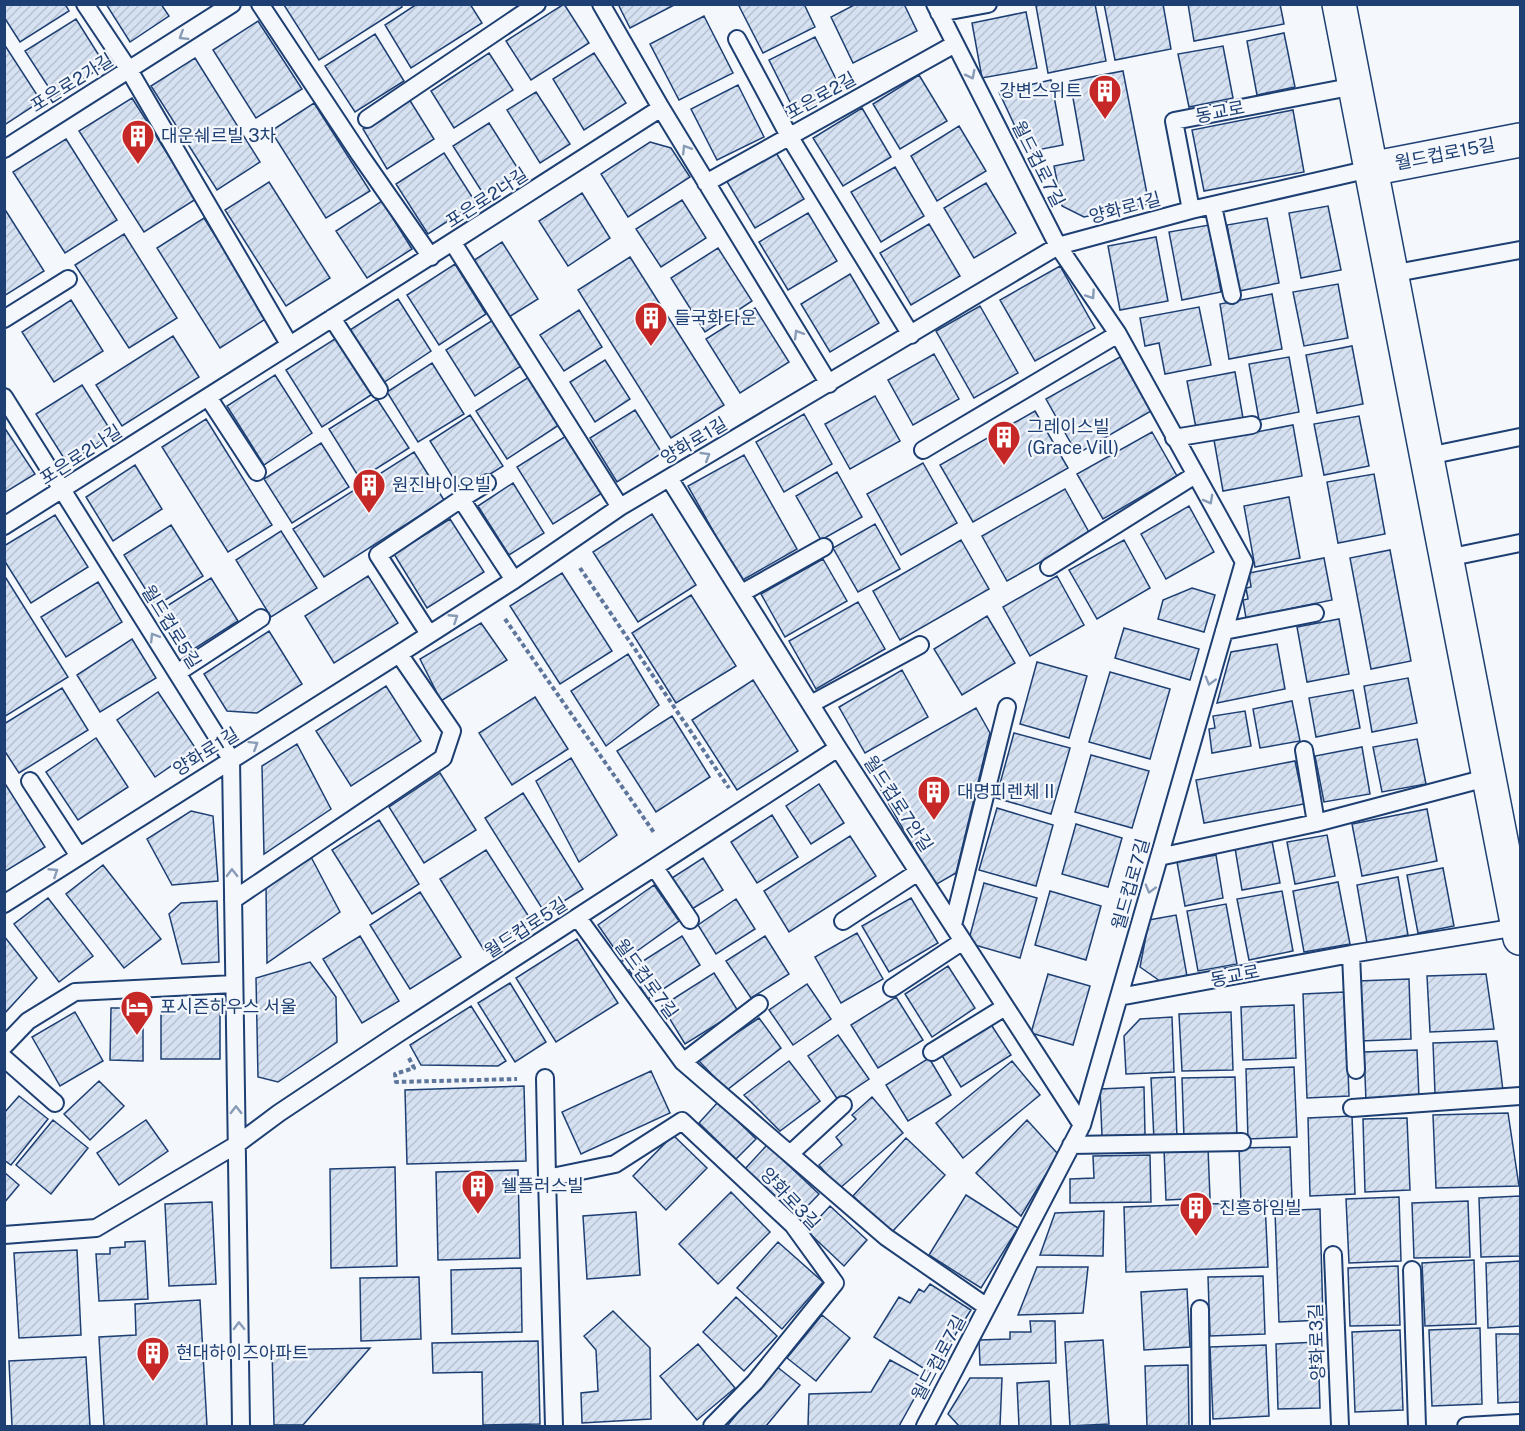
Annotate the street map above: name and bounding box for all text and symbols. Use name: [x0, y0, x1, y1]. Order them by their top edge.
one-way arrow: [179, 29, 190, 40]
street label: 포은로2가길: [27, 49, 117, 116]
street label: 포은로2길: [782, 68, 860, 123]
one-way arrow: [964, 69, 975, 80]
building icon: 강변스위트: [1087, 73, 1123, 120]
place label: 강변스위트: [999, 80, 1082, 101]
street label: 동교로: [1194, 96, 1246, 127]
street label: 월드컵로7길: [1008, 117, 1069, 210]
building icon: 대운쉐르빌 3차: [120, 118, 156, 165]
place label: 대운쉐르빌 3차: [161, 125, 277, 146]
street label: 월드컵로15길: [1393, 134, 1497, 174]
one-way arrow: [681, 145, 693, 155]
street label: 포은로2나길: [442, 163, 532, 232]
street label: 양화로1길: [1087, 188, 1163, 227]
one-way arrow: [1084, 288, 1095, 299]
building icon: 들국화타운: [633, 300, 669, 347]
place label: 들국화타운: [674, 307, 757, 328]
one-way arrow: [794, 330, 806, 340]
street label: 양화로1길: [657, 413, 731, 469]
place label: 그레이스빌 (Grace Vill): [1027, 416, 1119, 458]
building icon: 그레이스빌 (Grace Vill): [986, 419, 1022, 466]
street label: 포은로2나길: [36, 420, 126, 489]
one-way arrow: [700, 452, 710, 464]
building icon: 원진바이오빌: [351, 467, 387, 514]
place label: 원진바이오빌: [392, 474, 491, 495]
one-way arrow: [1202, 494, 1213, 504]
street label: 월드컵로5길: [138, 581, 205, 672]
one-way arrow: [448, 613, 458, 625]
one-way arrow: [150, 633, 162, 643]
one-way arrow: [1204, 676, 1217, 686]
street label: 양화로1길: [169, 723, 242, 780]
one-way arrow: [248, 740, 258, 752]
street label: 월드컵로7안길: [860, 752, 937, 856]
building icon: 대명피렌체 II: [916, 774, 952, 821]
place label: 대명피렌체 II: [957, 781, 1054, 802]
street label: 월드컵로7길: [1108, 836, 1154, 932]
one-way arrow: [47, 868, 58, 879]
one-way arrow: [226, 869, 238, 878]
one-way arrow: [1145, 883, 1157, 894]
street label: 월드컵로5길: [480, 893, 571, 962]
street label: 월드컵로7길: [610, 935, 682, 1023]
street label: 동교로: [1209, 960, 1261, 991]
hotel icon: 포시즌하우스 서울: [119, 989, 155, 1036]
place label: 포시즌하우스 서울: [160, 996, 297, 1017]
one-way arrow: [230, 1106, 242, 1115]
street label: 양화로3길: [756, 1163, 825, 1234]
building icon: 쉘플러스빌: [460, 1168, 496, 1215]
place label: 쉘플러스빌: [501, 1175, 584, 1196]
building icon: 진흥하임빌: [1178, 1190, 1214, 1237]
place label: 진흥하임빌: [1219, 1197, 1302, 1218]
street label: 양화로3길: [1305, 1303, 1328, 1381]
street label: 월드컵로7길: [907, 1312, 970, 1404]
one-way arrow: [233, 1322, 245, 1331]
building icon: 현대하이즈아파트: [135, 1335, 171, 1382]
place label: 현대하이즈아파트: [176, 1342, 308, 1363]

